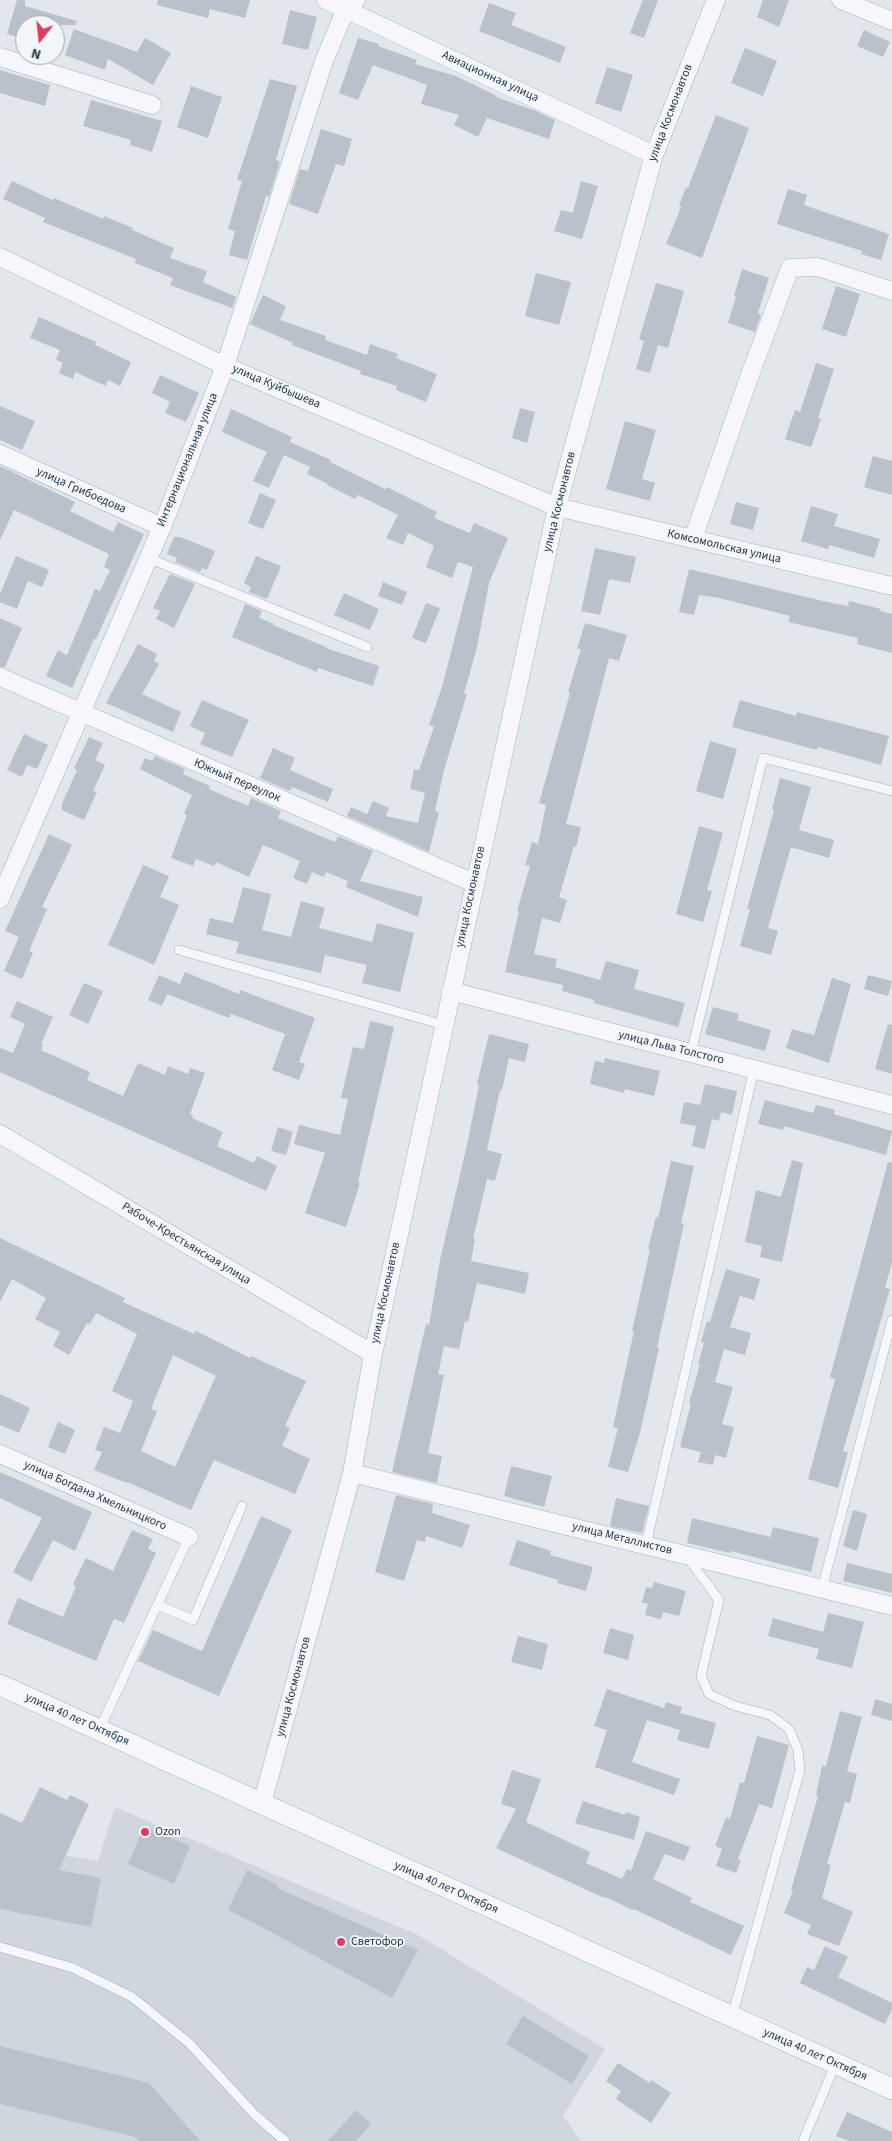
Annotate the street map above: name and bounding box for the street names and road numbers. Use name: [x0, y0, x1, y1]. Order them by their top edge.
street label: Авиационная улица: [439, 48, 541, 106]
street label: улица Космонавтов: [646, 62, 696, 164]
street label: улица Куйбышева: [230, 362, 322, 412]
street label: Интернациональная улица: [154, 391, 222, 529]
street label: улица Космонавтов: [541, 450, 579, 554]
street label: улица Грибоедова: [34, 465, 128, 517]
street label: Комсомольская улица: [666, 527, 782, 567]
street label: Южный переулок: [192, 756, 282, 806]
street label: улица Космонавтов: [453, 845, 489, 949]
street label: улица Льва Толстого: [617, 1028, 725, 1068]
street label: Рабоче-Крестьянская улица: [119, 1200, 253, 1288]
street label: улица Космонавтов: [368, 1241, 404, 1345]
street label: улица Богдана Хмельницкого: [21, 1458, 169, 1534]
street label: улица Металлистов: [571, 1520, 673, 1558]
street label: улица Космонавтов: [274, 1635, 314, 1739]
street label: улица 40 лет Октября: [23, 1691, 131, 1749]
street label: улица 40 лет Октября: [392, 1859, 500, 1917]
street label: улица 40 лет Октября: [761, 2026, 869, 2084]

